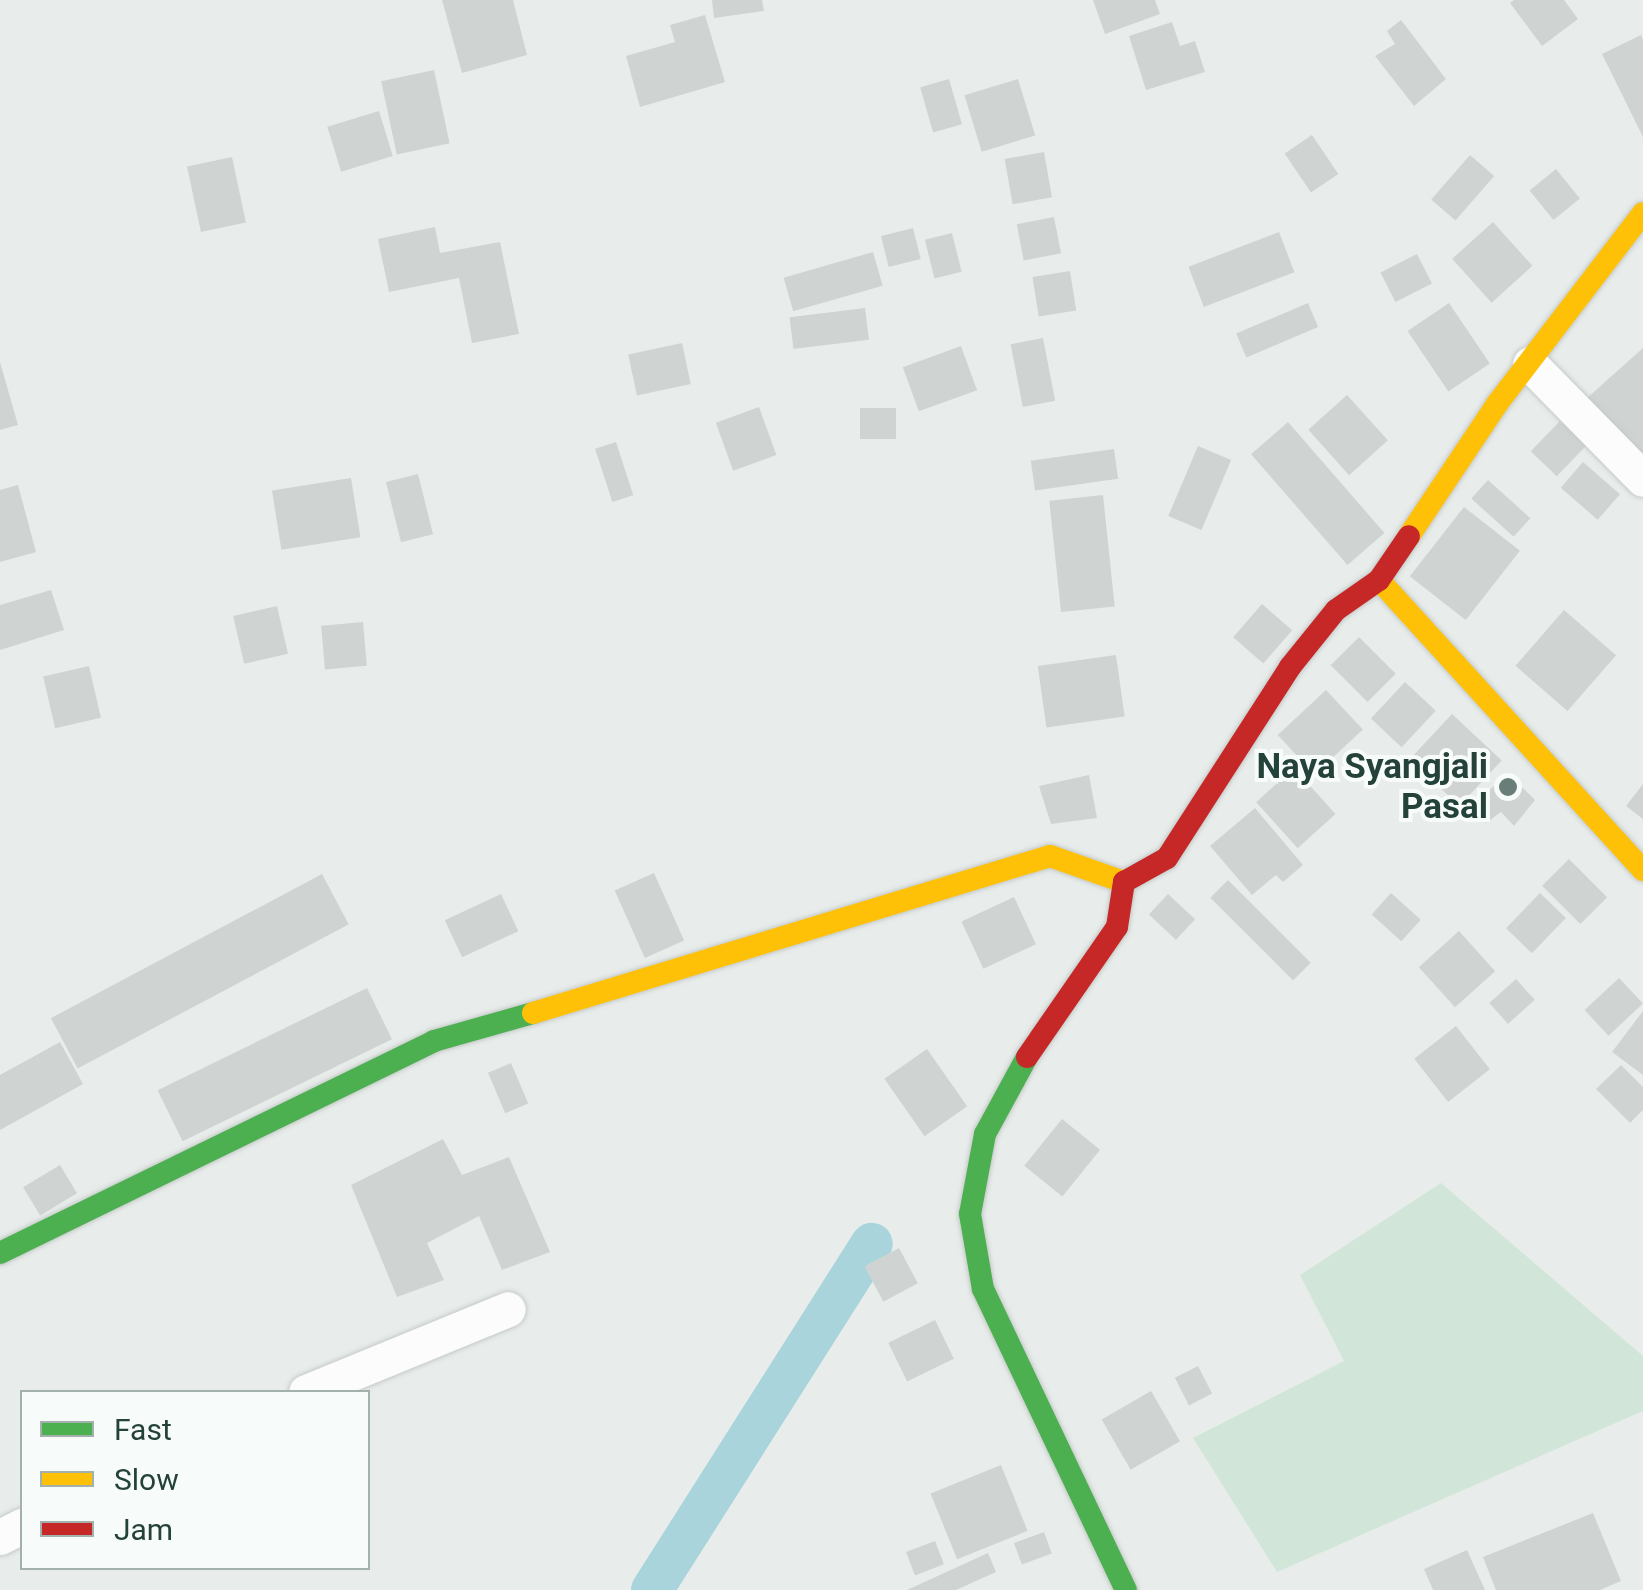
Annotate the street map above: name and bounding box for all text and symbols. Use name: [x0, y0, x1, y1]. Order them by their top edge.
place label: Naya Syangjali Pasal: [1256, 746, 1488, 828]
marker: Naya Syangjali Pasal: [1497, 776, 1519, 798]
legend: [20, 1390, 370, 1570]
text: Fast: [114, 1412, 172, 1447]
text: Slow: [114, 1462, 179, 1497]
text: Jam: [114, 1512, 173, 1547]

